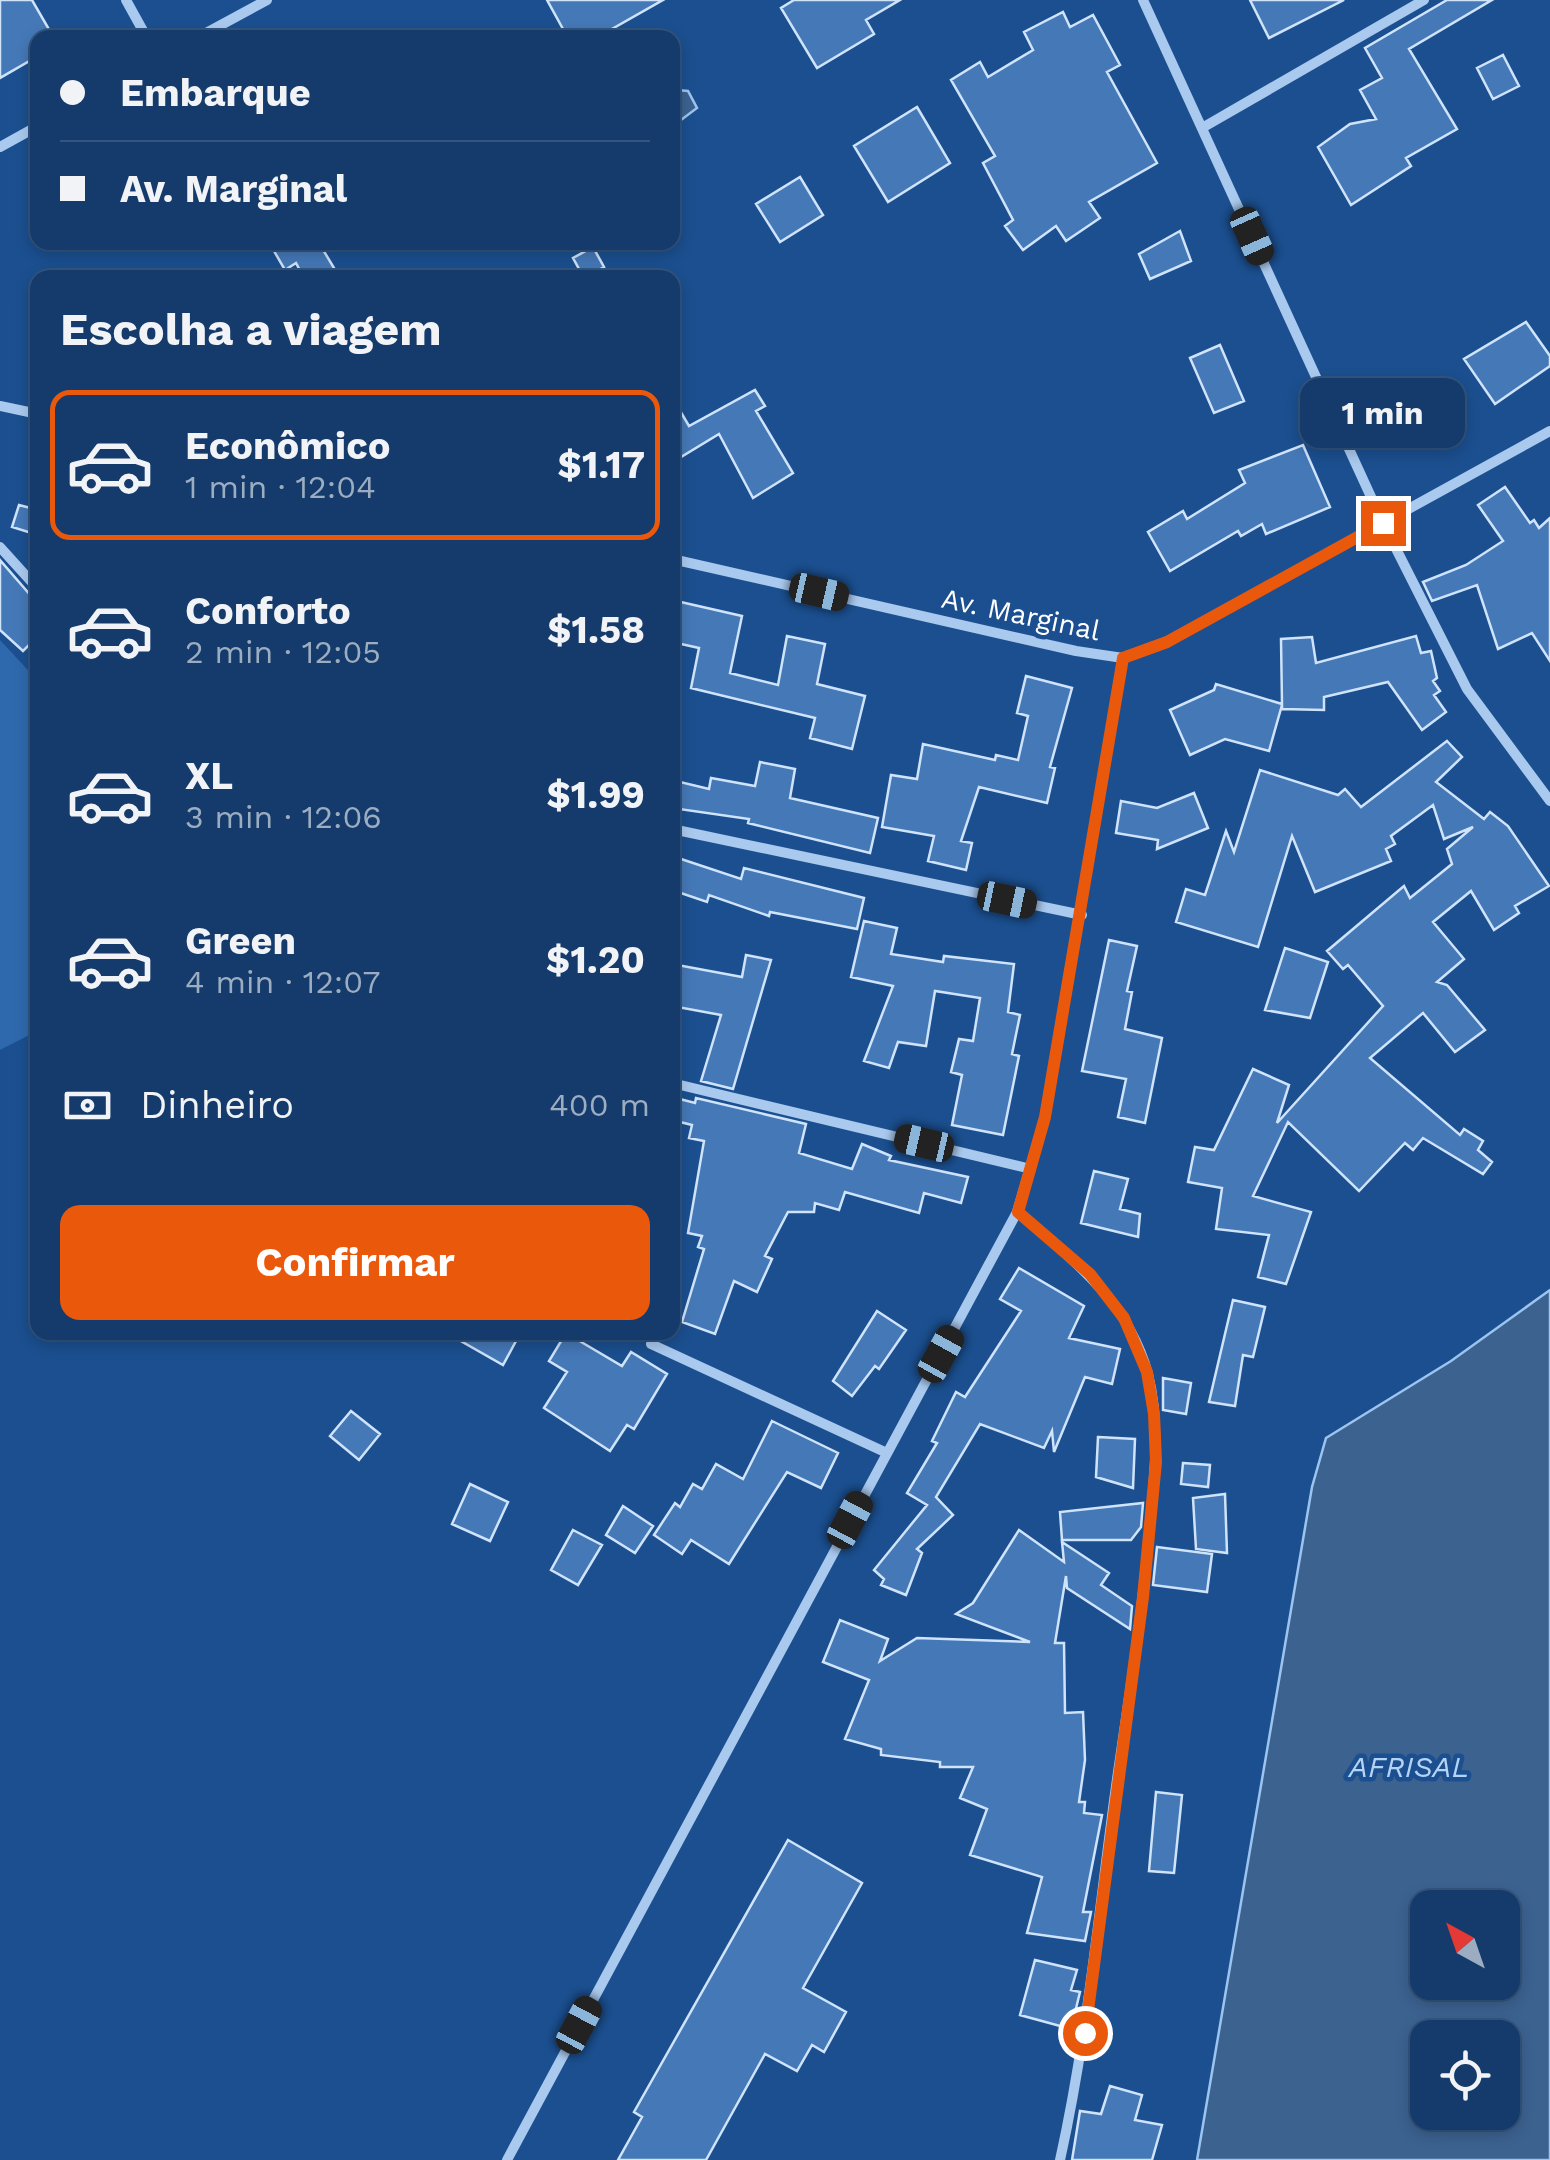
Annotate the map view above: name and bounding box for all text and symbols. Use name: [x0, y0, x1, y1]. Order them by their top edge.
text: Embarque: [120, 71, 311, 115]
text: Av. Marginal: [120, 167, 347, 211]
car: [1226, 202, 1278, 270]
text: Escolha a viagem: [60, 303, 442, 356]
callout: 1 min: [1300, 378, 1466, 448]
text: 1 min: [1341, 394, 1424, 432]
icon: car: [65, 420, 155, 510]
text: Econômico: [185, 424, 390, 468]
text: $1.17: [558, 443, 645, 487]
text: 1 min · 12:04: [185, 468, 376, 506]
route end: [1361, 501, 1406, 546]
car: [786, 571, 852, 613]
street label: Av. Marginal: [939, 582, 1104, 648]
icon: car: [65, 585, 155, 675]
text: Conforto: [185, 589, 351, 633]
text: $1.58: [547, 608, 645, 652]
text: 2 min · 12:05: [185, 633, 381, 671]
icon: car: [65, 750, 155, 840]
text: XL: [185, 754, 233, 798]
text: $1.99: [546, 773, 645, 817]
text: 3 min · 12:06: [185, 798, 382, 836]
car: [975, 879, 1039, 921]
icon: car: [65, 915, 155, 1005]
text: Green: [185, 919, 296, 963]
text: $1.20: [546, 938, 645, 982]
text: 4 min · 12:07: [185, 963, 381, 1001]
icon: cash: [60, 1078, 115, 1133]
text: Dinheiro: [140, 1083, 294, 1127]
text: 400 m: [549, 1086, 650, 1124]
car: [891, 1122, 957, 1164]
button: Confirmar: [60, 1205, 650, 1320]
car: [913, 1320, 969, 1388]
car: [823, 1486, 877, 1554]
water label: AFRISAL: [1347, 1749, 1469, 1784]
north arrow: [1410, 1890, 1520, 2000]
map controls: [1410, 1890, 1520, 2130]
car: [552, 1991, 606, 2059]
route start: [1063, 2011, 1108, 2056]
button: locate: [1410, 2020, 1520, 2130]

